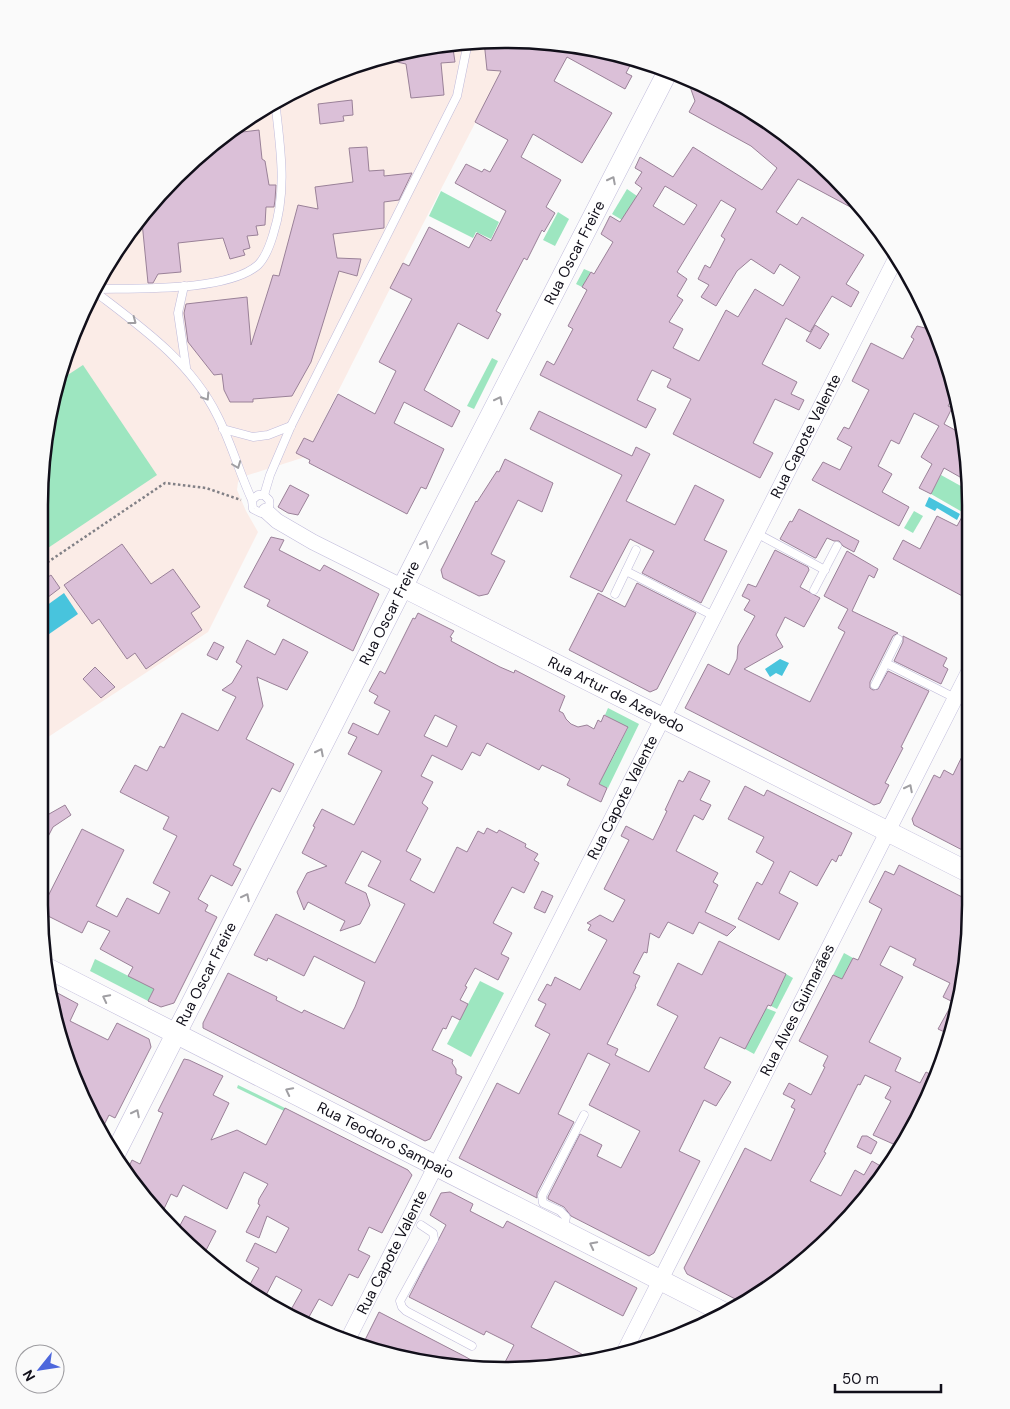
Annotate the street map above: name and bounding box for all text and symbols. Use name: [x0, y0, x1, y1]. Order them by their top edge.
one-way arrow: [606, 176, 616, 185]
street label: Rua Oscar Freire: [539, 197, 610, 308]
one-way arrow: [127, 315, 136, 323]
street label: Rua Capote Valente: [766, 371, 846, 502]
one-way arrow: [200, 391, 209, 401]
one-way arrow: [493, 396, 503, 405]
one-way arrow: [231, 460, 241, 469]
one-way arrow: [418, 541, 428, 550]
street label: Rua Oscar Freire: [355, 557, 424, 668]
street label: Rua Artur de Azevedo: [545, 652, 688, 738]
street label: Rua Capote Valente: [583, 732, 662, 863]
one-way arrow: [314, 748, 324, 757]
one-way arrow: [903, 784, 913, 793]
one-way arrow: [240, 893, 250, 902]
street label: Rua Oscar Freire: [171, 919, 241, 1030]
street label: Rua Alves Guimarães: [755, 940, 839, 1079]
one-way arrow: [103, 994, 112, 1004]
one-way arrow: [285, 1087, 294, 1097]
street label: Rua Teodoro Sampaio: [314, 1097, 458, 1184]
one-way arrow: [130, 1109, 140, 1118]
street label: Rua Capote Valente: [352, 1187, 432, 1318]
one-way arrow: [589, 1241, 598, 1251]
north arrow: [15, 1344, 65, 1394]
scale bar: [835, 1362, 941, 1394]
text: N: [18, 1367, 39, 1384]
text: 50 m: [842, 1369, 879, 1389]

